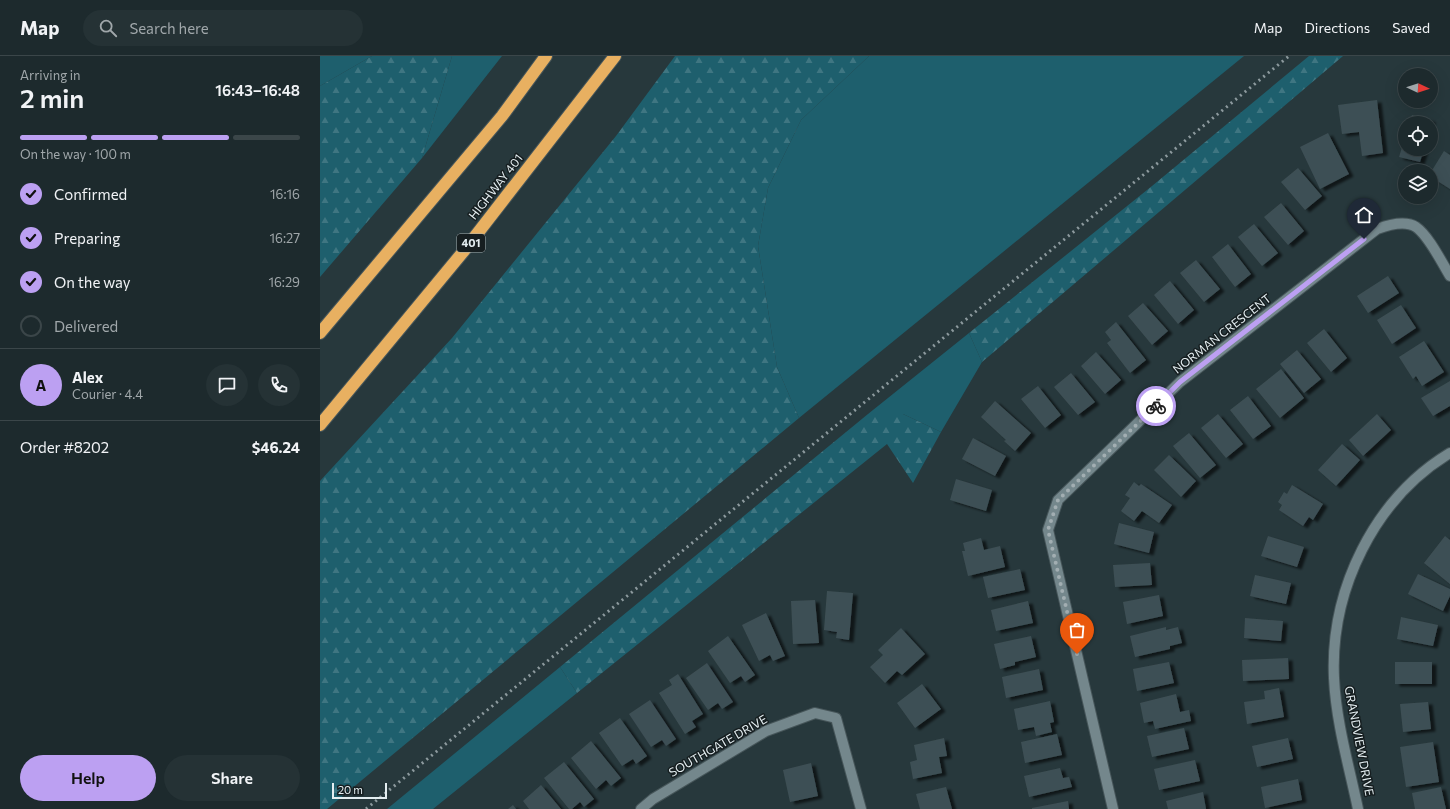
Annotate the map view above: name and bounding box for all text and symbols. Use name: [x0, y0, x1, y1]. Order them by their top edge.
search box: [83, 10, 363, 46]
text: Map: [20, 16, 59, 39]
icon: search: [97, 17, 119, 39]
text: Search here: [129, 19, 209, 37]
text: Map: [1254, 19, 1283, 36]
text: Directions: [1305, 19, 1370, 36]
text: Saved: [1392, 19, 1430, 36]
text: Arriving in: [20, 67, 80, 83]
north arrow: [1398, 68, 1438, 108]
map controls: [1398, 68, 1438, 204]
text: 16:43–16:48: [215, 81, 300, 99]
text: 2 min: [20, 82, 84, 113]
button: locate: [1398, 116, 1438, 156]
text: On the way · 100 m: [20, 146, 131, 162]
street label: HIGHWAY 401: [465, 151, 525, 222]
button: layers: [1398, 164, 1438, 204]
icon: check: [20, 183, 42, 205]
text: Confirmed: [54, 185, 127, 203]
text: 16:16: [270, 186, 300, 202]
pin: [1347, 198, 1381, 239]
icon: home: [1353, 204, 1375, 226]
icon: check: [20, 227, 42, 249]
text: Preparing: [54, 229, 120, 247]
text: 16:27: [269, 230, 300, 246]
road number: 401: [457, 234, 485, 252]
icon: check: [20, 271, 42, 293]
text: On the way: [54, 273, 131, 291]
text: 16:29: [268, 274, 300, 290]
street label: NORMAN CRESCENT: [1170, 290, 1273, 376]
text: Delivered: [54, 317, 118, 335]
button: chat: [206, 364, 248, 406]
button: phone: [258, 364, 300, 406]
text: Alex: [72, 368, 103, 386]
text: A: [36, 376, 46, 394]
text: Courier · 4.4: [72, 386, 143, 402]
courier: [1136, 386, 1176, 426]
icon: bike: [1145, 395, 1167, 417]
text: Order #8202: [20, 438, 109, 456]
text: $46.24: [252, 438, 300, 456]
pin: [1060, 613, 1094, 654]
icon: bag: [1066, 619, 1088, 641]
street label: GRANDVIEW DRIVE: [1342, 685, 1377, 797]
street label: SOUTHGATE DRIVE: [666, 711, 769, 779]
button: Help: [20, 755, 156, 801]
button: Share: [164, 755, 300, 801]
scale bar: [332, 781, 387, 800]
text: 20 m: [338, 783, 363, 796]

